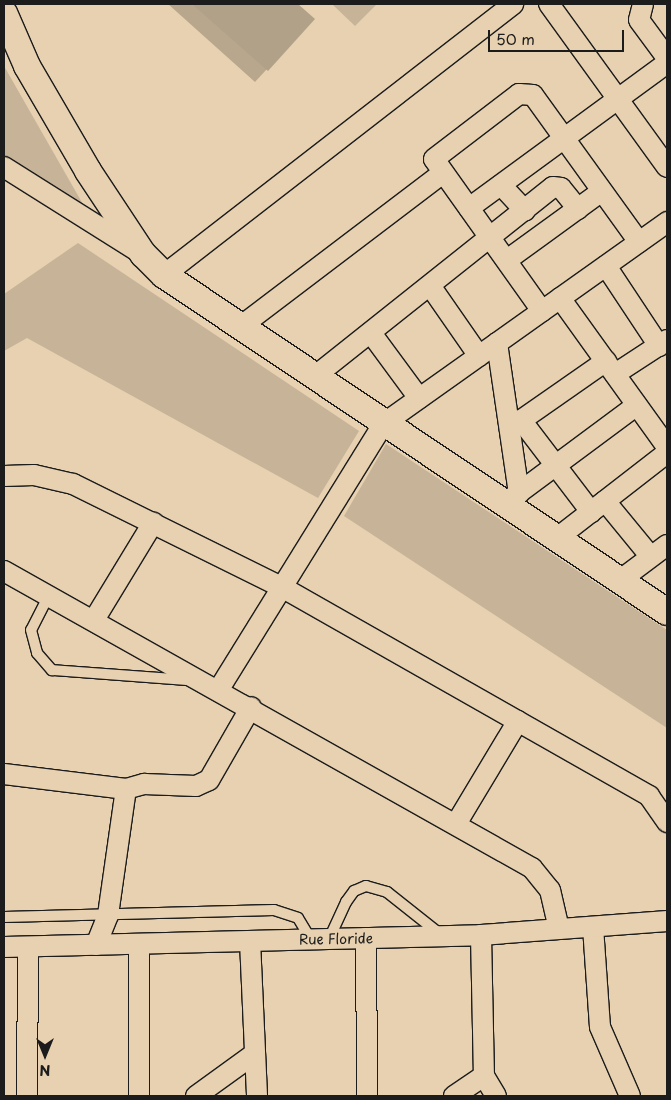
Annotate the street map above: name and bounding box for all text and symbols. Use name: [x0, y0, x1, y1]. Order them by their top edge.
scale bar: [491, 20, 627, 52]
text: 50 m: [496, 27, 535, 50]
street label: Rue Floride: [298, 930, 374, 948]
north arrow: [20, 1030, 70, 1080]
text: N: [39, 1060, 51, 1081]

